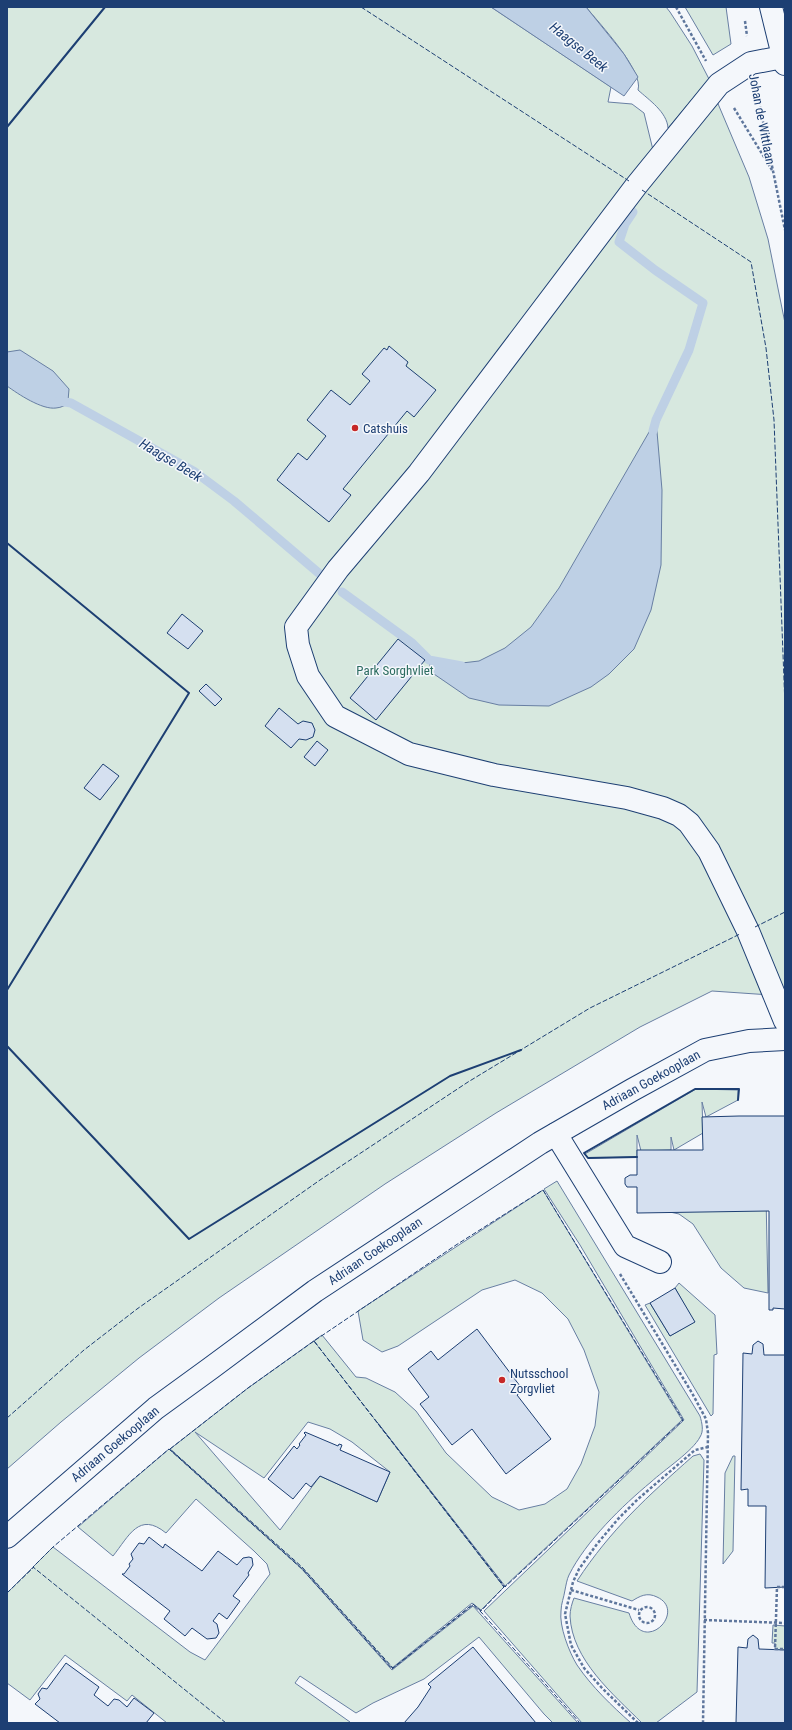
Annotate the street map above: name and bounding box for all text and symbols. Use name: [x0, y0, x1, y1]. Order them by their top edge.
water label: Haagse Beek: [547, 19, 612, 76]
street label: Johan de Wittlaan: [746, 72, 778, 166]
place label: Catshuis: [363, 421, 408, 436]
marker: Catshuis: [350, 423, 360, 433]
water label: Haagse Beek: [137, 435, 206, 485]
park label: Park Sorghvliet: [356, 663, 434, 678]
street label: Adriaan Goekooplaan: [599, 1047, 703, 1113]
street label: Adriaan Goekooplaan: [325, 1214, 425, 1288]
place label: Nutsschool Zorgvliet: [510, 1366, 568, 1396]
marker: Nutsschool Zorgvliet: [497, 1375, 507, 1385]
street label: Adriaan Goekooplaan: [68, 1403, 162, 1485]

